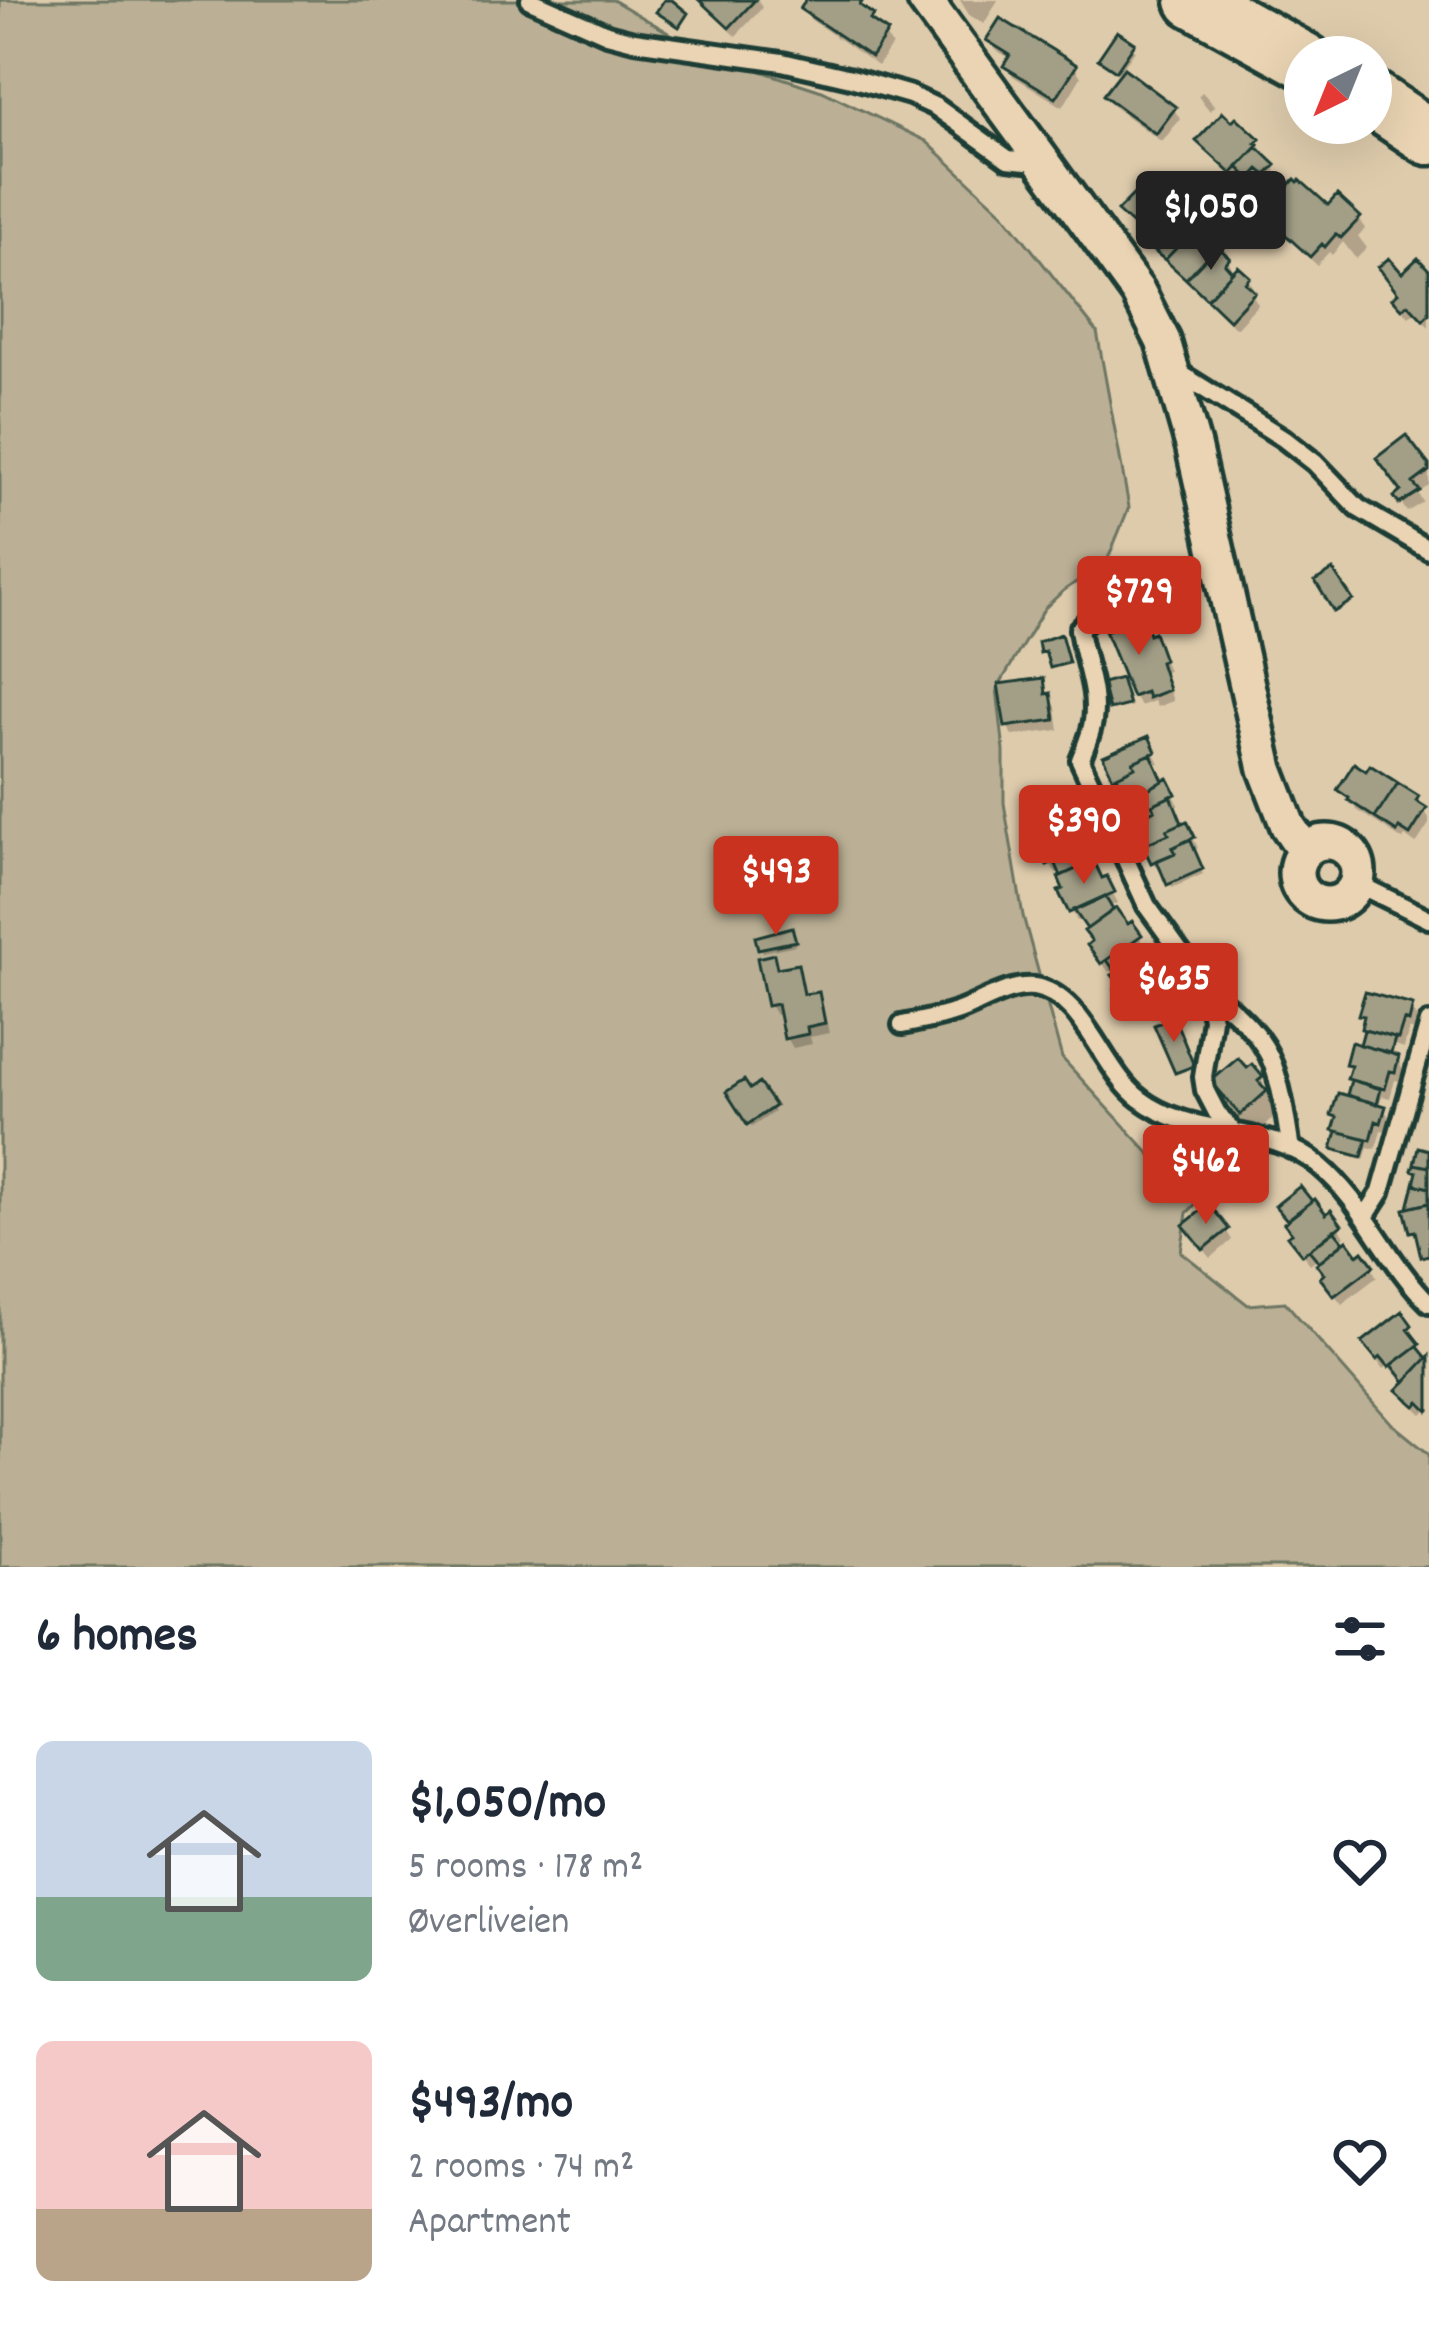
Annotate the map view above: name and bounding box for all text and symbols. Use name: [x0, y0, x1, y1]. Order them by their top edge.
north arrow: [1284, 36, 1392, 144]
map controls: [1284, 36, 1392, 144]
pin: $1,050: [1113, 171, 1309, 273]
text: $1,050: [1163, 182, 1259, 237]
pin: $729: [1068, 556, 1210, 658]
text: $729: [1104, 567, 1174, 622]
pin: $390: [1013, 785, 1155, 887]
text: $390: [1046, 796, 1122, 851]
pin: $493: [705, 836, 847, 938]
text: $493: [740, 847, 812, 902]
pin: $635: [1103, 943, 1245, 1045]
text: $635: [1137, 954, 1211, 1009]
pin: $462: [1135, 1125, 1277, 1227]
text: $462: [1170, 1136, 1242, 1191]
text: 6 homes: [36, 1603, 198, 1675]
icon: filters: [1327, 1606, 1393, 1672]
text: $1,050/mo: [408, 1770, 606, 1842]
icon: home: [132, 1789, 276, 1933]
icon: heart: [1327, 1828, 1393, 1894]
text: 5 rooms · 178 m²: [408, 1842, 643, 1897]
text: Øverliveien: [408, 1897, 569, 1952]
text: $493/mo: [408, 2070, 573, 2142]
icon: home: [132, 2089, 276, 2233]
icon: heart: [1327, 2128, 1393, 2194]
text: 2 rooms · 74 m²: [408, 2142, 634, 2197]
text: Apartment: [408, 2197, 571, 2252]

